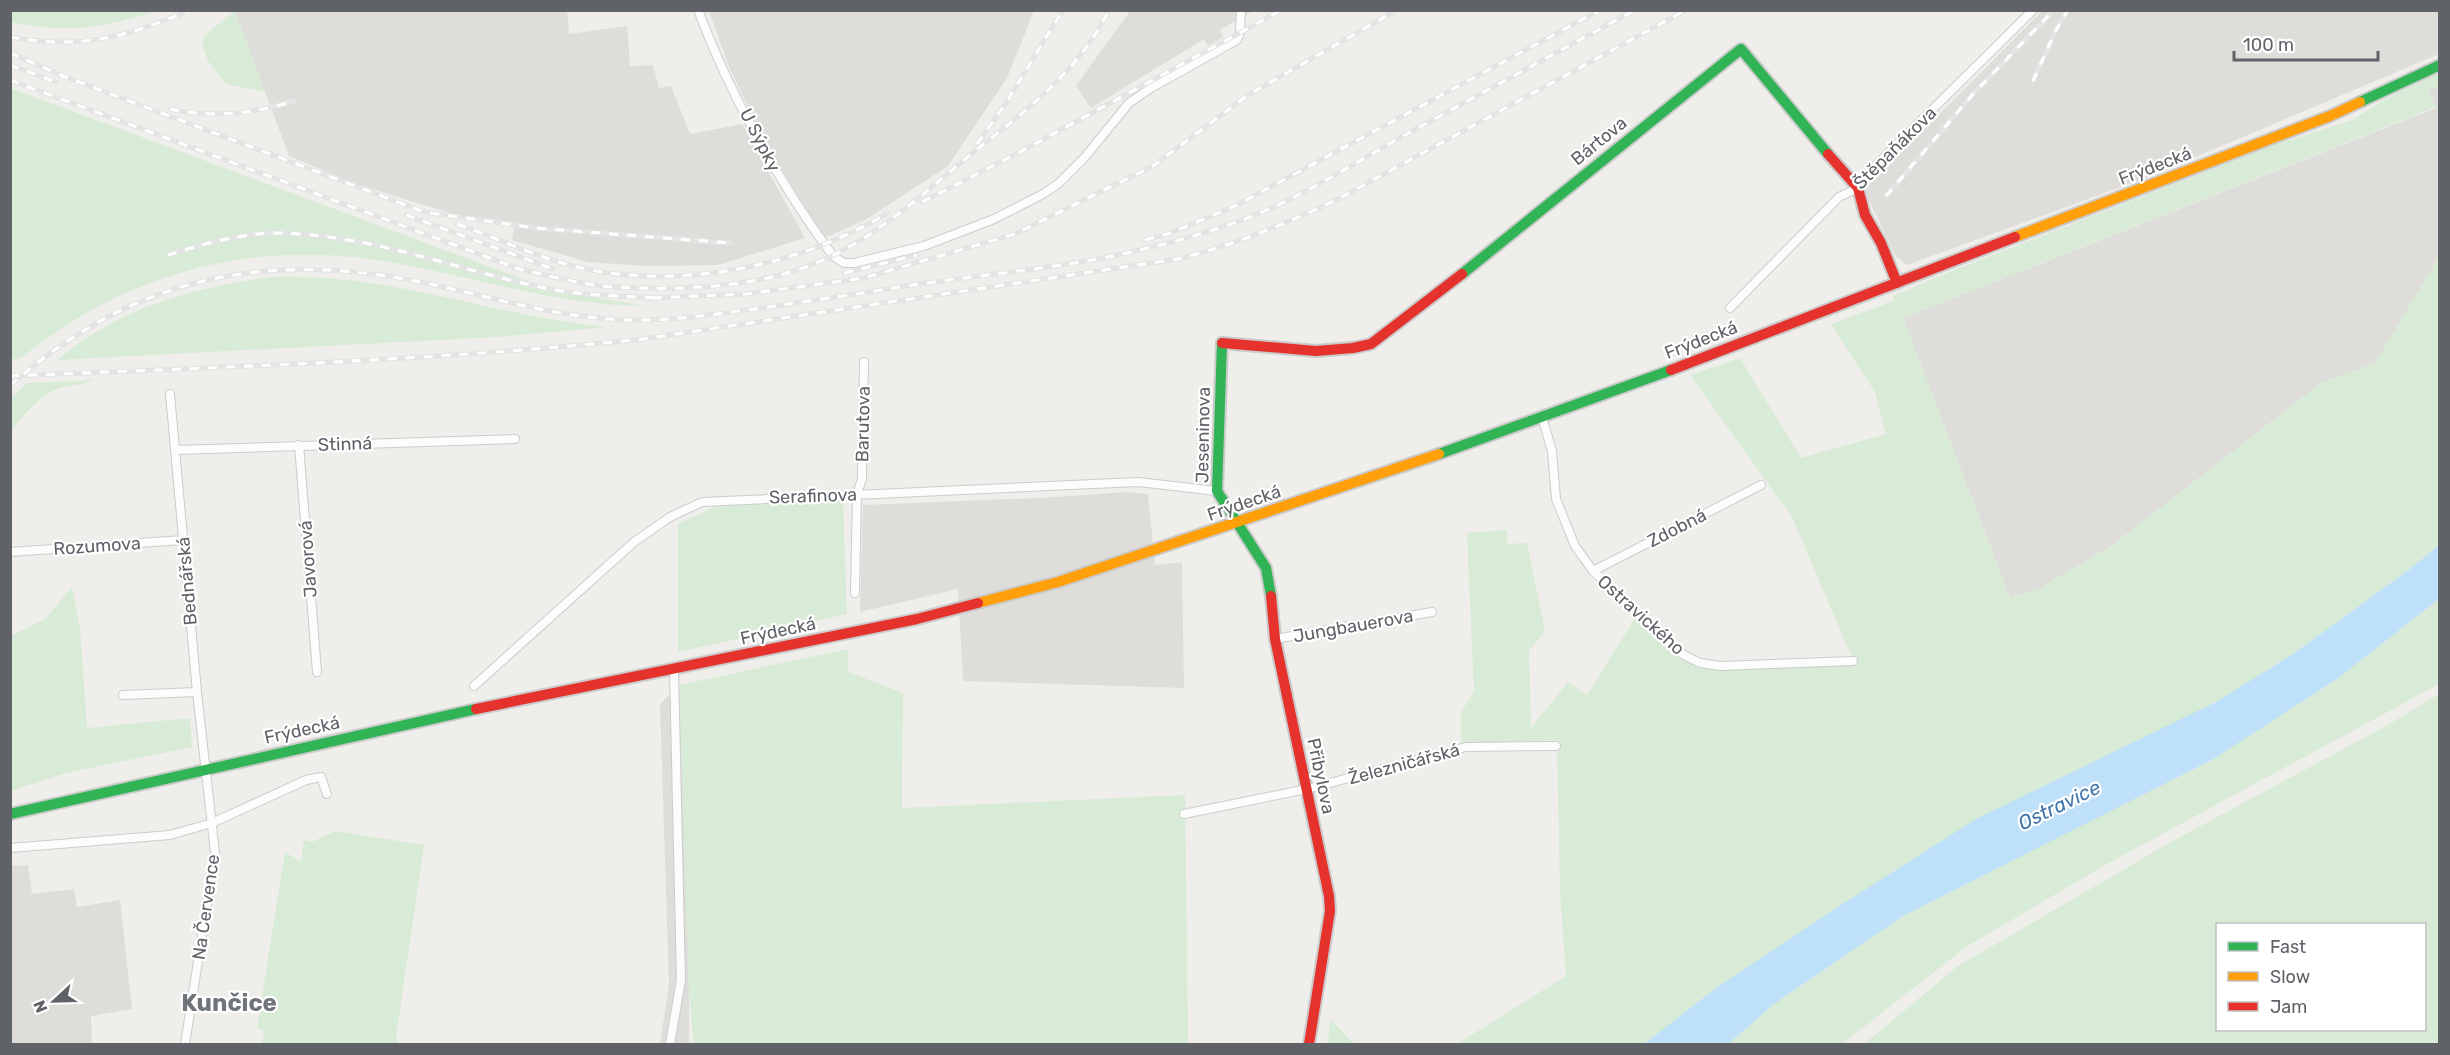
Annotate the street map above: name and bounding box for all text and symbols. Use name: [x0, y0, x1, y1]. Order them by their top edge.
scale bar: [2234, 24, 2378, 62]
text: 100 m: [2243, 34, 2294, 56]
street label: Štěpaňákova: [1849, 102, 1941, 194]
street label: U Sýpky: [735, 105, 785, 175]
street label: Bártova: [1567, 112, 1631, 170]
street label: Frýdecká: [2115, 142, 2195, 190]
street label: Frýdecká: [1661, 316, 1741, 364]
street label: Barutova: [851, 386, 875, 462]
street label: Jeseninova: [1191, 387, 1215, 483]
street label: Stinná: [317, 432, 373, 456]
street label: Frýdecká: [1204, 480, 1284, 526]
street label: Serafinova: [769, 483, 857, 509]
street label: Zdobná: [1644, 504, 1710, 552]
street label: Javorová: [294, 520, 322, 598]
street label: Rozumova: [53, 532, 141, 560]
street label: Bednářská: [172, 536, 202, 626]
street label: Ostravického: [1593, 570, 1689, 660]
street label: Jungbauerova: [1291, 605, 1415, 647]
street label: Frýdecká: [738, 612, 818, 650]
street label: Frýdecká: [262, 711, 342, 749]
street label: Přibylova: [1302, 736, 1340, 816]
street label: Železničářská: [1346, 739, 1462, 789]
water label: Ostravice: [2014, 775, 2104, 835]
street label: Na Července: [188, 853, 224, 961]
legend: [2216, 923, 2426, 1031]
text: Fast: [2270, 936, 2306, 958]
text: Slow: [2270, 966, 2310, 988]
north arrow: [24, 971, 84, 1031]
district label: Kunčice: [181, 989, 277, 1017]
text: Jam: [2270, 996, 2307, 1018]
text: N: [30, 998, 52, 1015]

